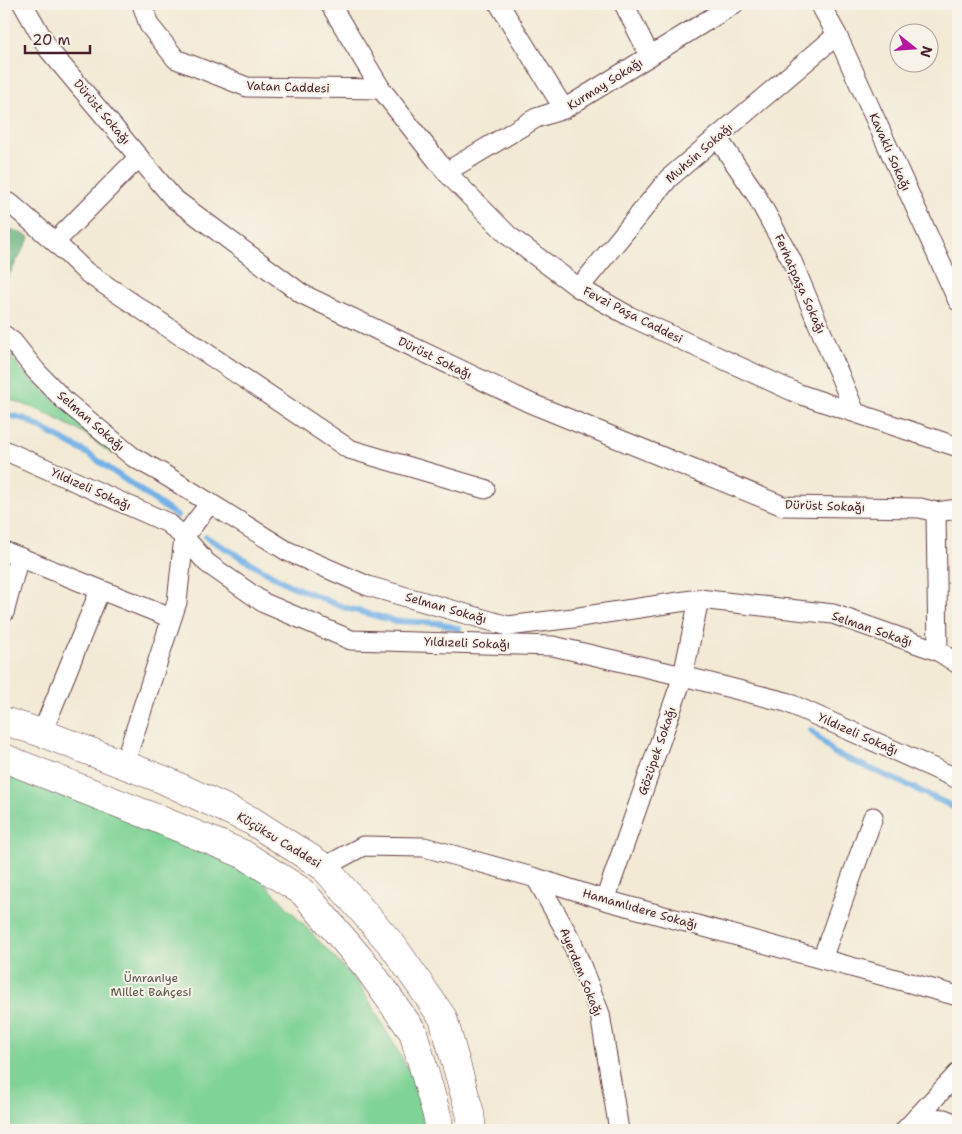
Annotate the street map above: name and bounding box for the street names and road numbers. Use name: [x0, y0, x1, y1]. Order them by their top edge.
street label: Kurmay Sokağı: [564, 54, 646, 114]
street label: Dürüst Sokağı: [70, 76, 134, 148]
street label: Vatan Caddesi: [246, 78, 330, 96]
street label: Kavaklı Sokağı: [866, 110, 914, 194]
street label: Muhsin Sokağı: [662, 119, 736, 187]
street label: Ferhatpaşa Sokağı: [771, 232, 829, 336]
street label: Fevzi Paşa Caddesi: [580, 283, 686, 347]
street label: Dürüst Sokağı: [395, 333, 475, 383]
street label: Selman Sokağı: [54, 387, 128, 455]
street label: Yıldızeli Sokağı: [48, 464, 134, 514]
street label: Dürüst Sokağı: [785, 497, 865, 515]
street label: Selman Sokağı: [403, 589, 489, 627]
street label: Selman Sokağı: [830, 608, 914, 650]
street label: Yıldızeli Sokağı: [424, 633, 510, 653]
street label: Gözüpek Sokağı: [634, 705, 680, 797]
street label: Yıldızeli Sokağı: [815, 709, 901, 759]
street label: Küçüksu Caddesi: [234, 809, 324, 871]
street label: Hamamlıdere Sokağı: [581, 885, 699, 933]
street label: Ayerdem Sokağı: [556, 925, 606, 1019]

